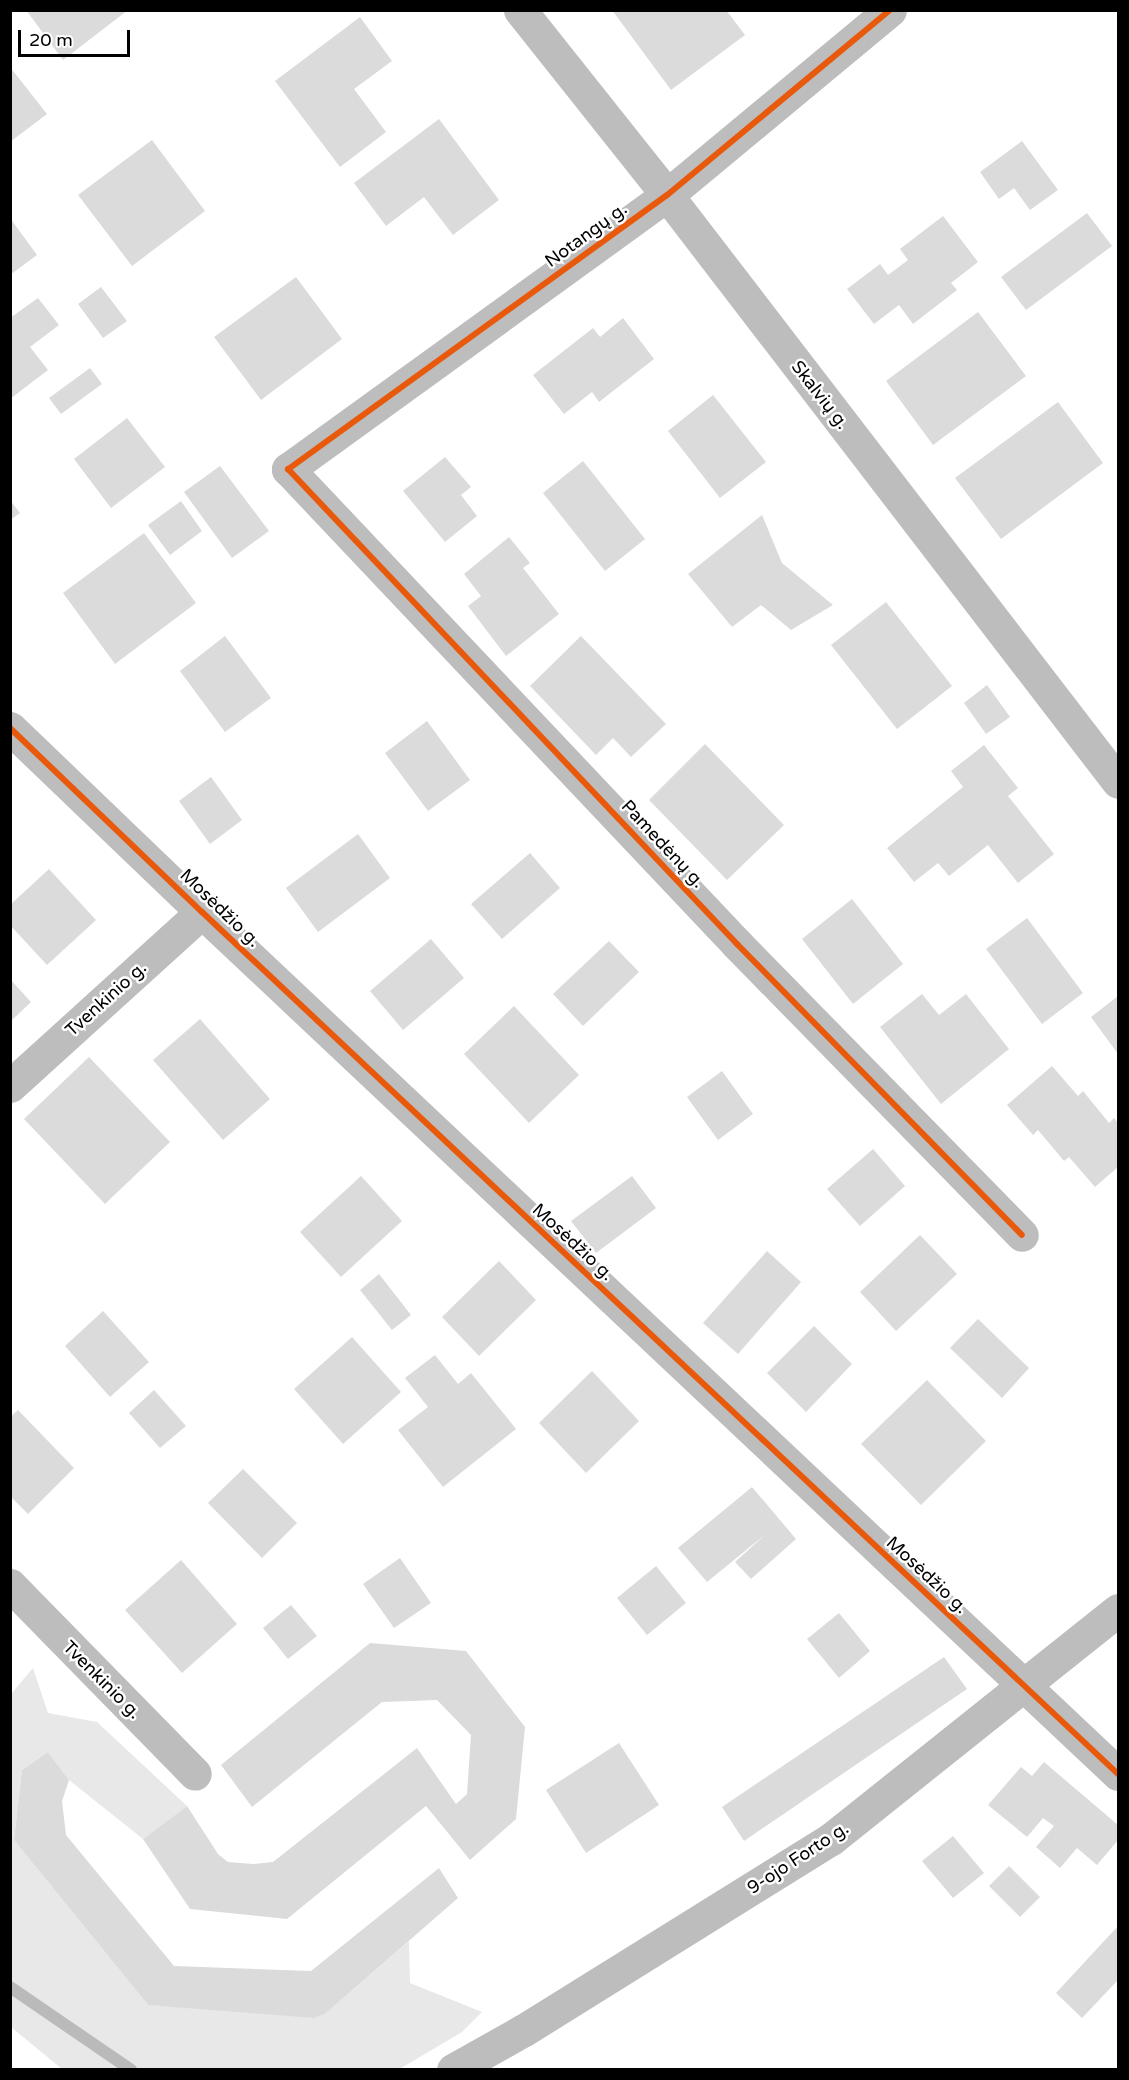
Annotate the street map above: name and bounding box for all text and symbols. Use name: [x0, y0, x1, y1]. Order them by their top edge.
scale bar: [21, 18, 134, 56]
text: 20 m: [29, 29, 73, 51]
street label: Notangų g.: [541, 198, 631, 272]
street label: Skalvių g.: [787, 356, 853, 434]
street label: Pamedėnų g.: [617, 795, 709, 893]
street label: Mosėdžio g.: [175, 864, 265, 952]
street label: Tvenkinio g.: [61, 957, 151, 1041]
street label: Mosėdžio g.: [528, 1199, 618, 1285]
street label: Mosėdžio g.: [882, 1532, 972, 1618]
street label: Tvenkinio g.: [58, 1636, 146, 1724]
street label: 9-ojo Forto g.: [743, 1817, 853, 1899]

